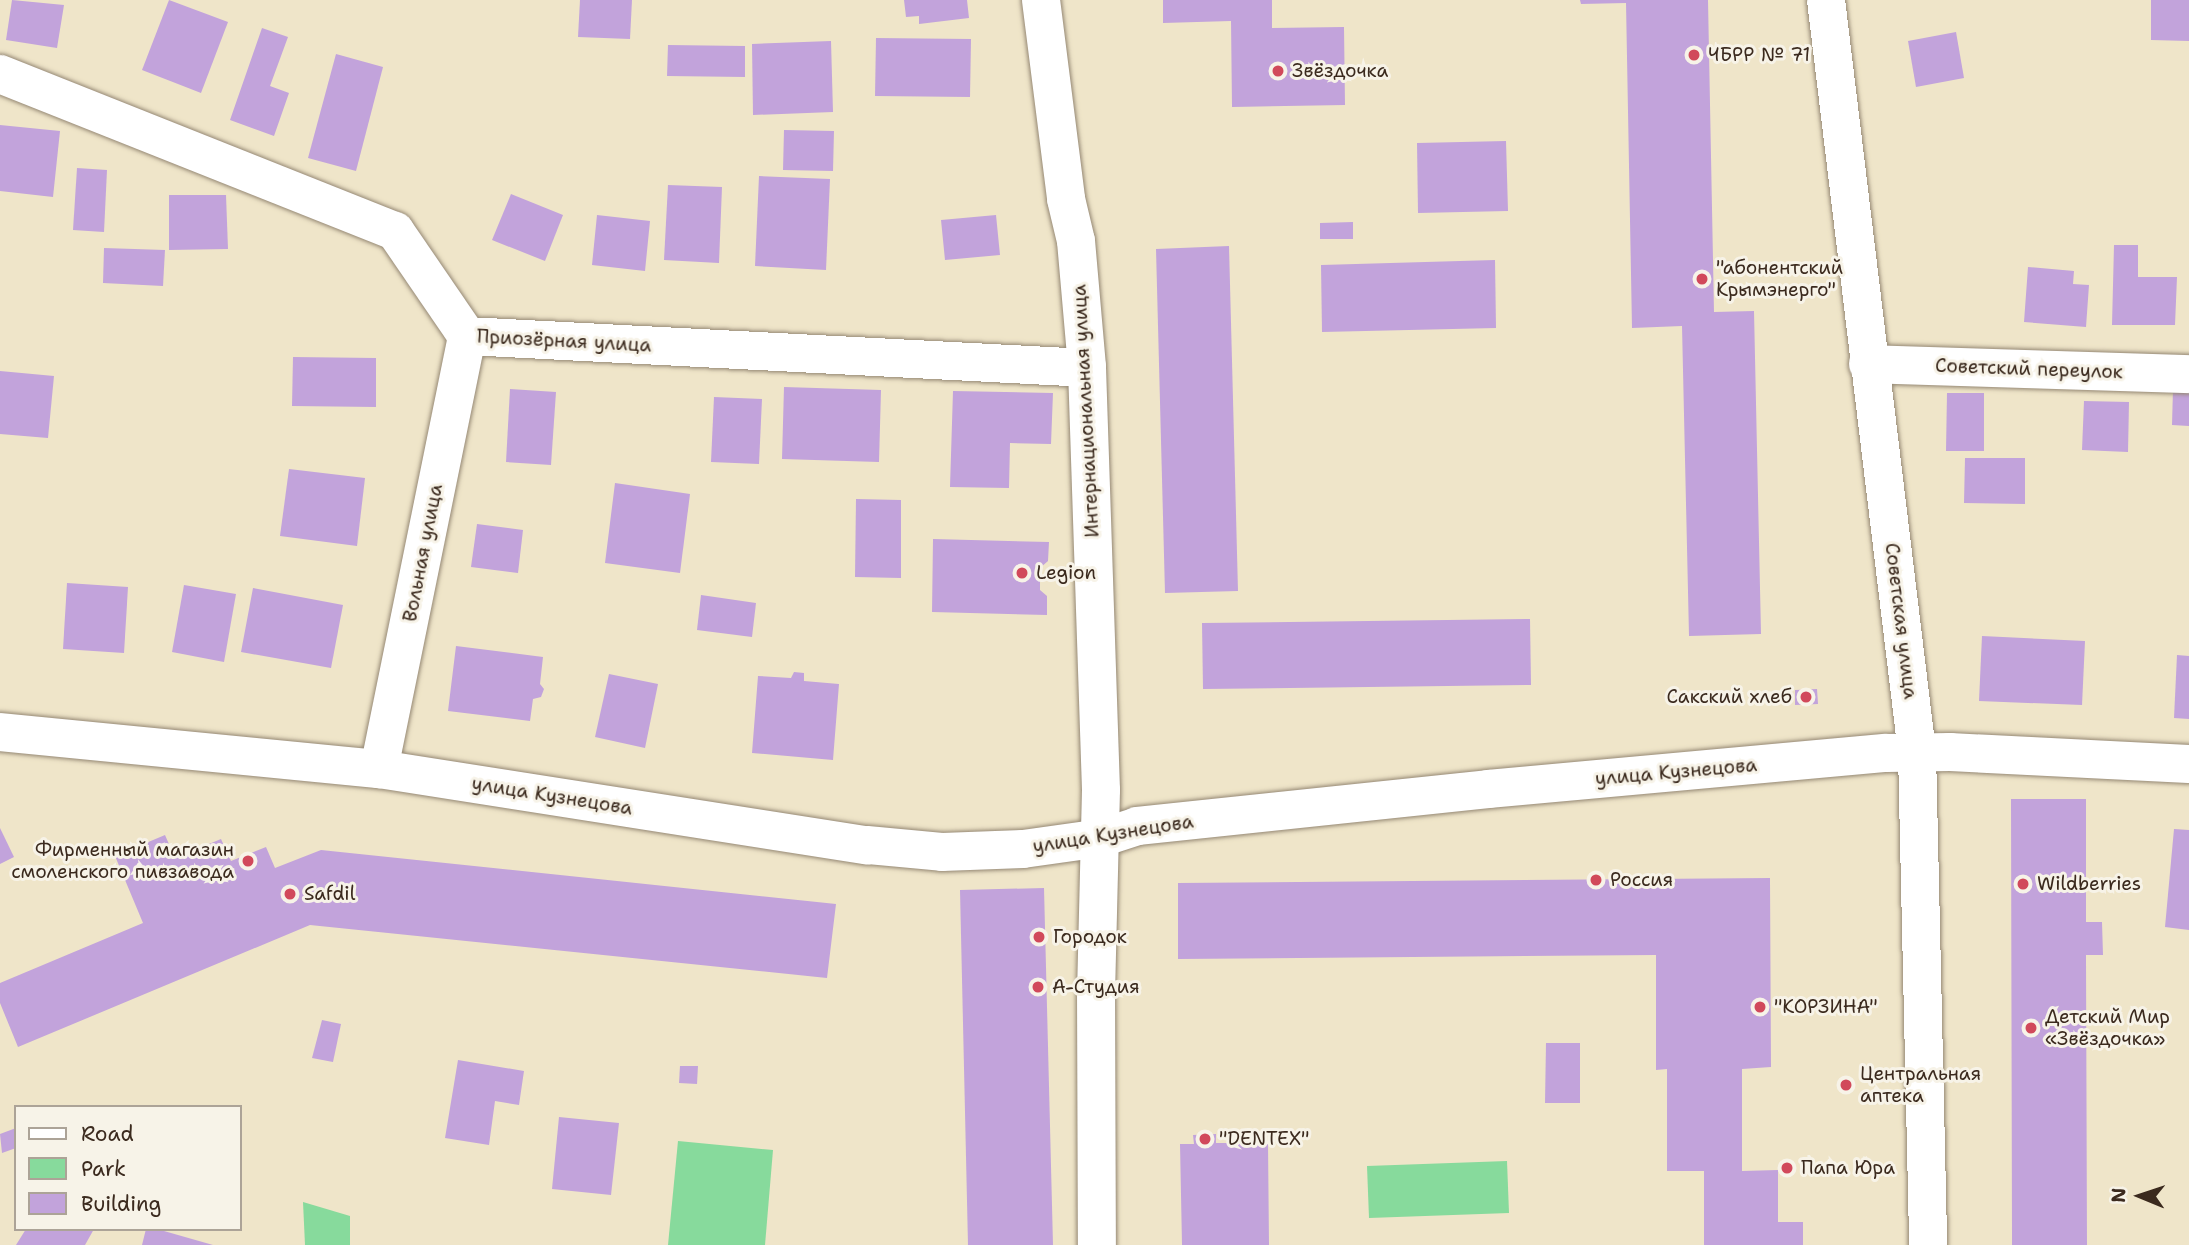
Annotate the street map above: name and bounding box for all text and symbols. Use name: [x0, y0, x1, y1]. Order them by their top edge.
place label: ЧБРР № 71: [1708, 44, 1810, 66]
marker: ЧБРР № 71: [1686, 47, 1702, 63]
place label: Звёздочка: [1292, 60, 1388, 82]
marker: Звёздочка: [1270, 63, 1286, 79]
place label: "абонентский Крымэнерго": [1716, 257, 1843, 301]
marker: "абонентский Крымэнерго": [1694, 271, 1710, 287]
street label: Интернациональная улица: [1068, 284, 1104, 538]
street label: Приозёрная улица: [476, 325, 652, 357]
street label: Советский переулок: [1935, 354, 2123, 384]
street label: Вольная улица: [398, 482, 448, 624]
street label: Советская улица: [1880, 542, 1922, 700]
place label: Legion: [1036, 562, 1096, 584]
marker: Legion: [1014, 565, 1030, 581]
place label: Сакский хлеб: [1666, 686, 1792, 708]
marker: Сакский хлеб: [1798, 689, 1814, 705]
street label: улица Кузнецова: [1594, 754, 1758, 790]
street label: улица Кузнецова: [470, 772, 634, 820]
street label: улица Кузнецова: [1031, 810, 1195, 858]
place label: Фирменный магазин смоленского пивзавода: [11, 839, 234, 883]
marker: Фирменный магазин смоленского пивзавода: [240, 853, 256, 869]
place label: Россия: [1610, 869, 1673, 891]
marker: Россия: [1588, 872, 1604, 888]
place label: Wildberries: [2037, 873, 2141, 895]
marker: Wildberries: [2015, 876, 2031, 892]
place label: Safdil: [304, 883, 355, 905]
marker: Safdil: [282, 886, 298, 902]
place label: Городок: [1053, 926, 1127, 948]
marker: Городок: [1031, 929, 1047, 945]
place label: А-Студия: [1052, 976, 1140, 998]
marker: А-Студия: [1030, 979, 1046, 995]
place label: "КОРЗИНА": [1774, 996, 1878, 1018]
marker: "КОРЗИНА": [1752, 999, 1768, 1015]
place label: Детский Мир «Звёздочка»: [2045, 1006, 2170, 1050]
marker: Детский Мир «Звёздочка»: [2023, 1020, 2039, 1036]
place label: Центральная аптека: [1860, 1063, 1981, 1107]
marker: Центральная аптека: [1838, 1077, 1854, 1093]
legend: [14, 1105, 242, 1231]
text: Road: [81, 1120, 134, 1148]
place label: "DENTEX": [1219, 1128, 1309, 1150]
marker: "DENTEX": [1197, 1131, 1213, 1147]
text: Park: [81, 1155, 126, 1183]
place label: Папа Юра: [1801, 1157, 1895, 1179]
marker: Папа Юра: [1779, 1160, 1795, 1176]
north arrow: [2105, 1161, 2175, 1231]
text: N: [2106, 1187, 2131, 1203]
text: Building: [81, 1190, 161, 1218]

